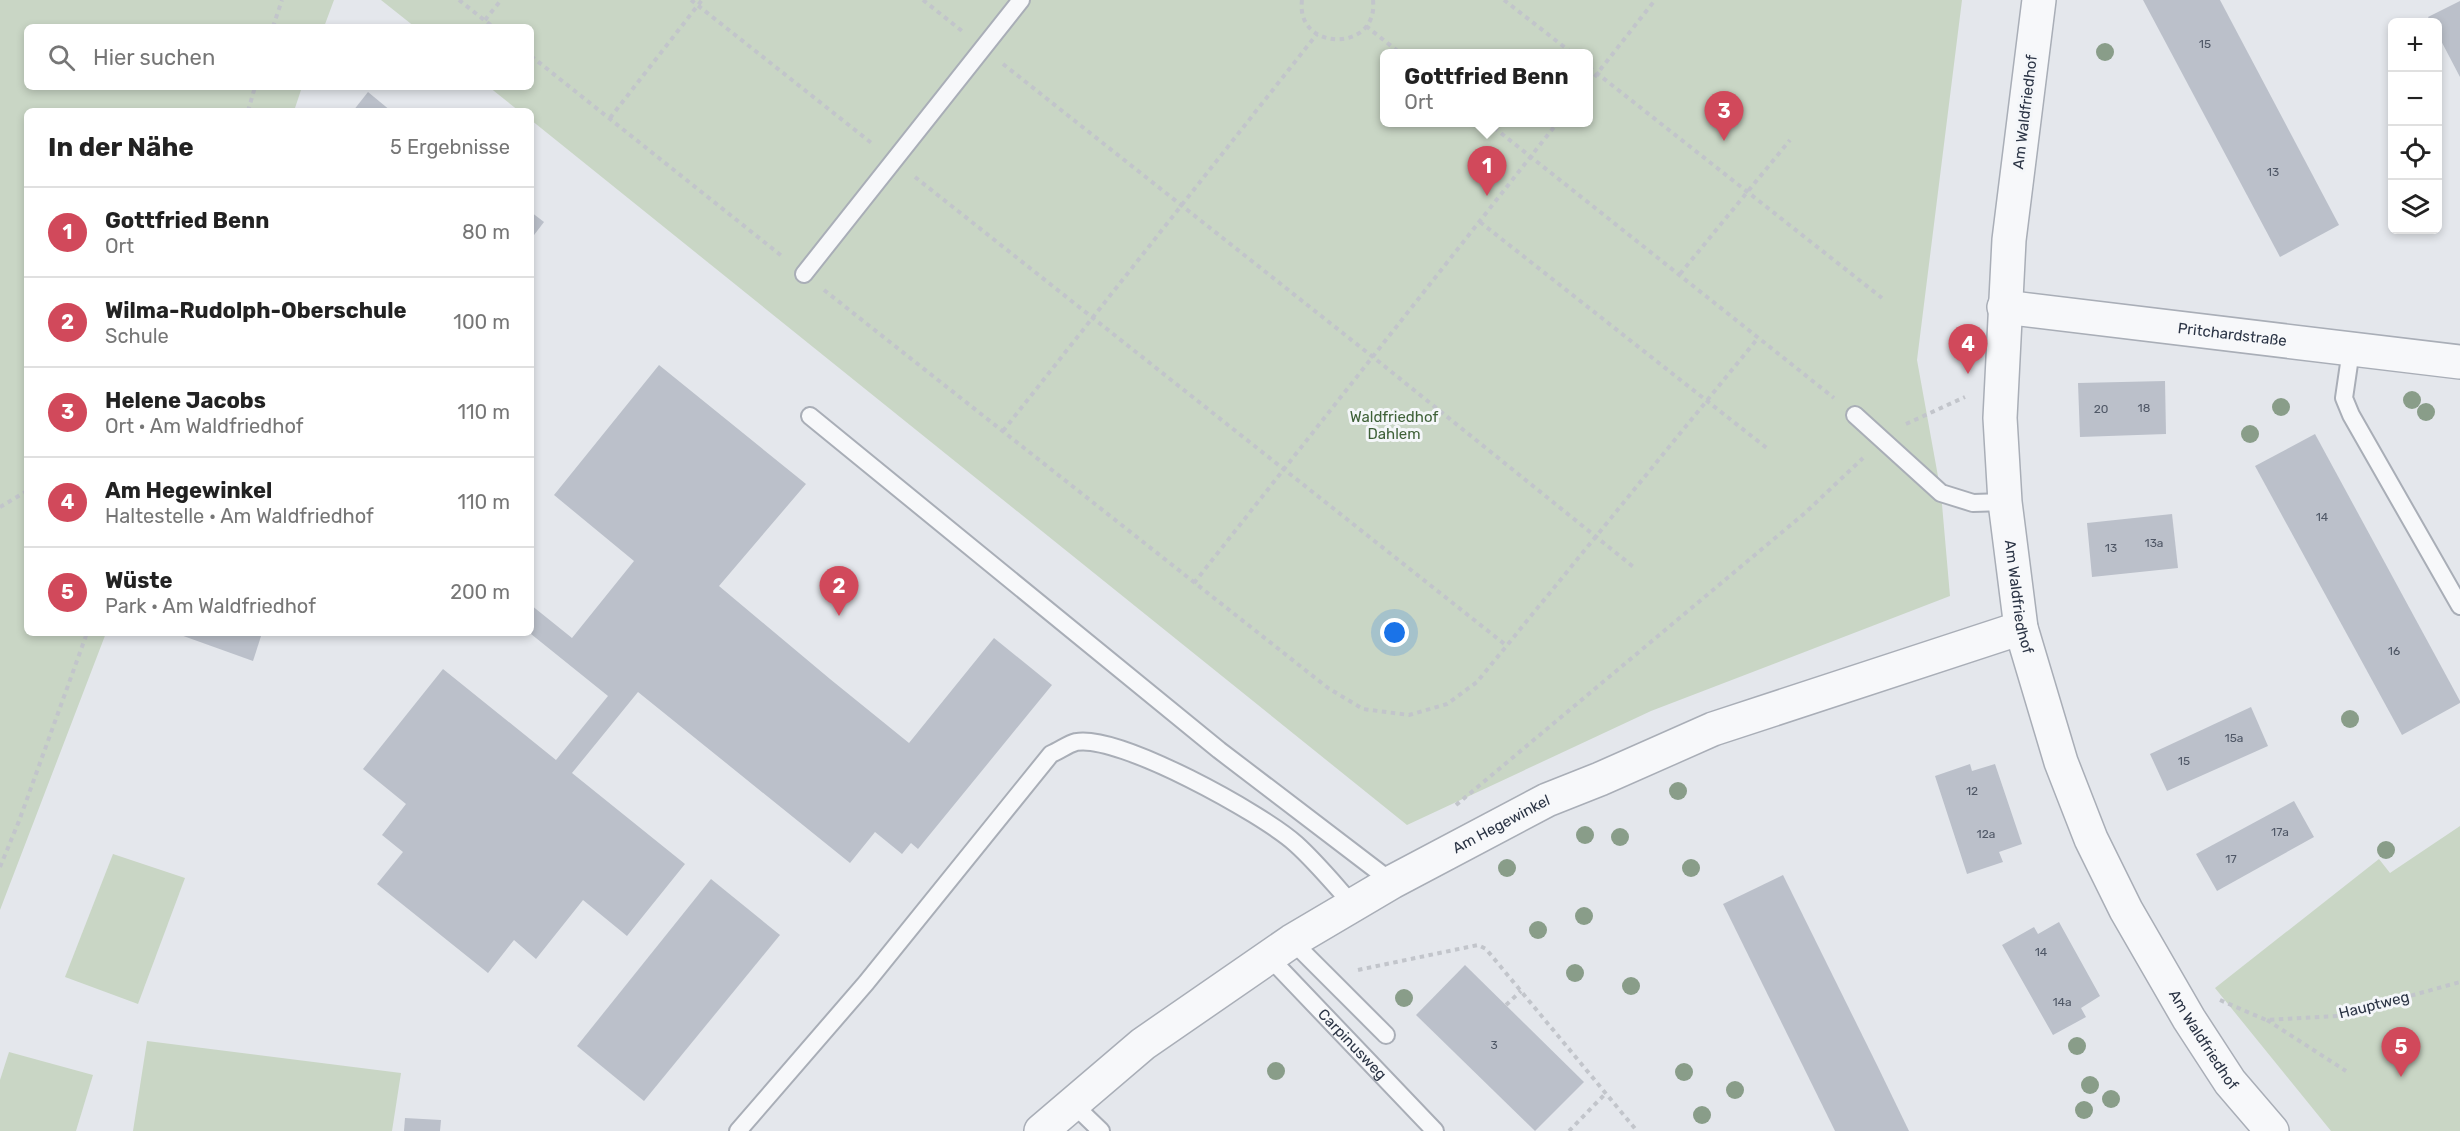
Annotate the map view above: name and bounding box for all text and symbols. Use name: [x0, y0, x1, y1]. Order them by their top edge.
map controls: [2388, 18, 2442, 234]
button: +: [2388, 18, 2442, 72]
search box: [24, 24, 534, 90]
house number: 15: [2199, 37, 2211, 51]
icon: search: [45, 41, 78, 74]
text: Hier suchen: [93, 44, 215, 71]
popup: [1380, 49, 1593, 127]
street label: Am Waldfriedhof: [2009, 54, 2041, 170]
text: Gottfried Benn: [1404, 63, 1569, 90]
button: −: [2388, 72, 2442, 126]
text: Ort: [1404, 90, 1433, 114]
pin: 3: [1704, 92, 1744, 141]
button: locate: [2388, 126, 2442, 180]
text: In der Nähe: [48, 132, 194, 163]
text: 5 Ergebnisse: [390, 135, 510, 159]
pin: 1: [1468, 146, 1506, 196]
house number: 13: [2267, 165, 2279, 179]
button: layers: [2388, 180, 2442, 234]
text: Gottfried Benn: [105, 207, 269, 234]
text: 1: [63, 220, 72, 244]
text: 80 m: [462, 220, 510, 244]
text: Ort: [105, 234, 134, 258]
text: Wilma-Rudolph-Oberschule: [105, 297, 407, 324]
text: 2: [61, 310, 74, 334]
text: 100 m: [453, 310, 510, 334]
street label: Pritchardstraße: [2177, 319, 2288, 350]
text: Schule: [105, 324, 169, 348]
pin: 4: [1948, 324, 1988, 374]
text: Helene Jacobs: [105, 387, 266, 414]
text: 3: [61, 400, 74, 424]
text: 110 m: [458, 400, 510, 424]
house number: 18: [2138, 401, 2150, 415]
house number: 20: [2094, 402, 2108, 416]
park label: Waldfriedhof Dahlem: [1350, 408, 1438, 443]
text: Ort · Am Waldfriedhof: [105, 414, 303, 438]
text: Am Hegewinkel: [105, 477, 272, 504]
text: 4: [61, 490, 74, 514]
text: 110 m: [458, 490, 510, 514]
text: Haltestelle · Am Waldfriedhof: [105, 504, 374, 528]
house number: 14: [2316, 510, 2329, 524]
house number: 13a: [2145, 536, 2163, 550]
street label: Am Waldfriedhof: [2001, 539, 2037, 656]
house number: 13: [2105, 541, 2117, 555]
pin: 2: [820, 566, 858, 616]
text: Wüste: [105, 567, 173, 594]
text: 5: [61, 580, 74, 604]
text: 200 m: [450, 580, 510, 604]
text: Park · Am Waldfriedhof: [105, 594, 316, 618]
your location: [1380, 618, 1409, 647]
house number: 16: [2388, 644, 2400, 658]
house number: 15a: [2225, 731, 2243, 745]
house number: 15: [2178, 754, 2190, 768]
house number: 12: [1966, 784, 1978, 798]
street label: Am Hegewinkel: [1450, 791, 1552, 857]
house number: 17a: [2271, 825, 2289, 839]
house number: 12a: [1977, 827, 1995, 841]
house number: 17: [2225, 852, 2237, 866]
house number: 14: [2035, 945, 2048, 959]
street label: Am Waldfriedhof: [2165, 986, 2242, 1094]
street label: Hauptweg: [2337, 988, 2411, 1022]
house number: 14a: [2052, 995, 2072, 1009]
street label: Carpinusweg: [1314, 1005, 1390, 1084]
pin: 5: [2382, 1028, 2420, 1077]
house number: 3: [1490, 1038, 1498, 1052]

